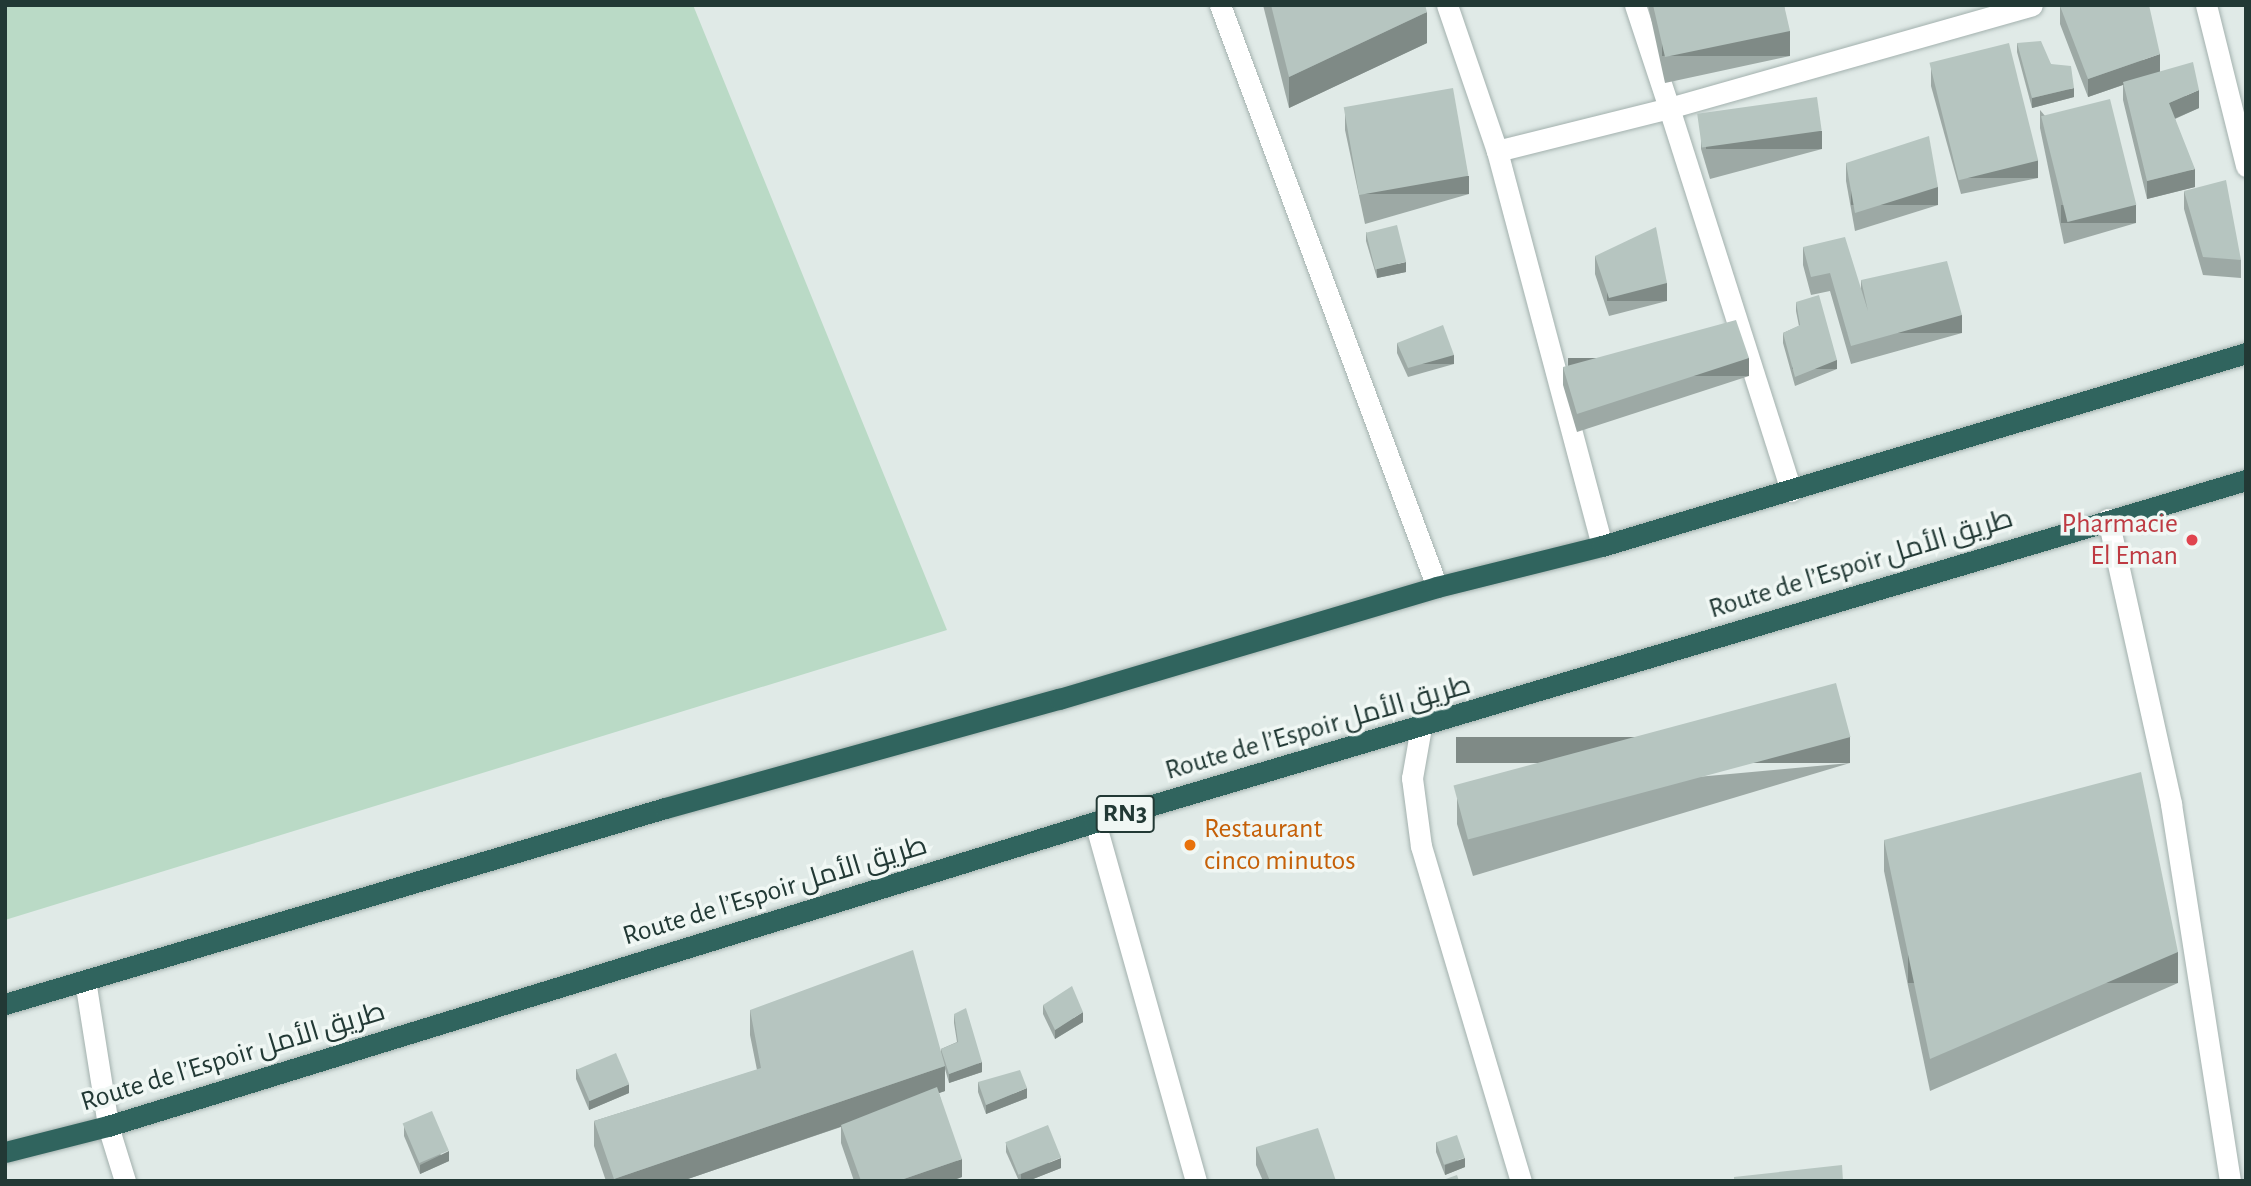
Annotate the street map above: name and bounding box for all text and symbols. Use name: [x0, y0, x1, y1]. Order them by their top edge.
street label: Route de l’Espoir طريق الأمل: [1705, 502, 2017, 626]
place label: Pharmacie El Eman: [2061, 507, 2178, 573]
marker: Pharmacie El Eman: [2184, 532, 2200, 548]
street label: Route de l’Espoir طريق الأمل: [1161, 668, 1475, 788]
road number: RN3: [1095, 792, 1155, 836]
place label: Restaurant cinco minutos: [1204, 812, 1356, 878]
street label: Route de l’Espoir طريق الأمل: [619, 829, 931, 953]
marker: Restaurant cinco minutos: [1182, 837, 1198, 853]
street label: Route de l’Espoir طريق الأمل: [77, 995, 389, 1119]

